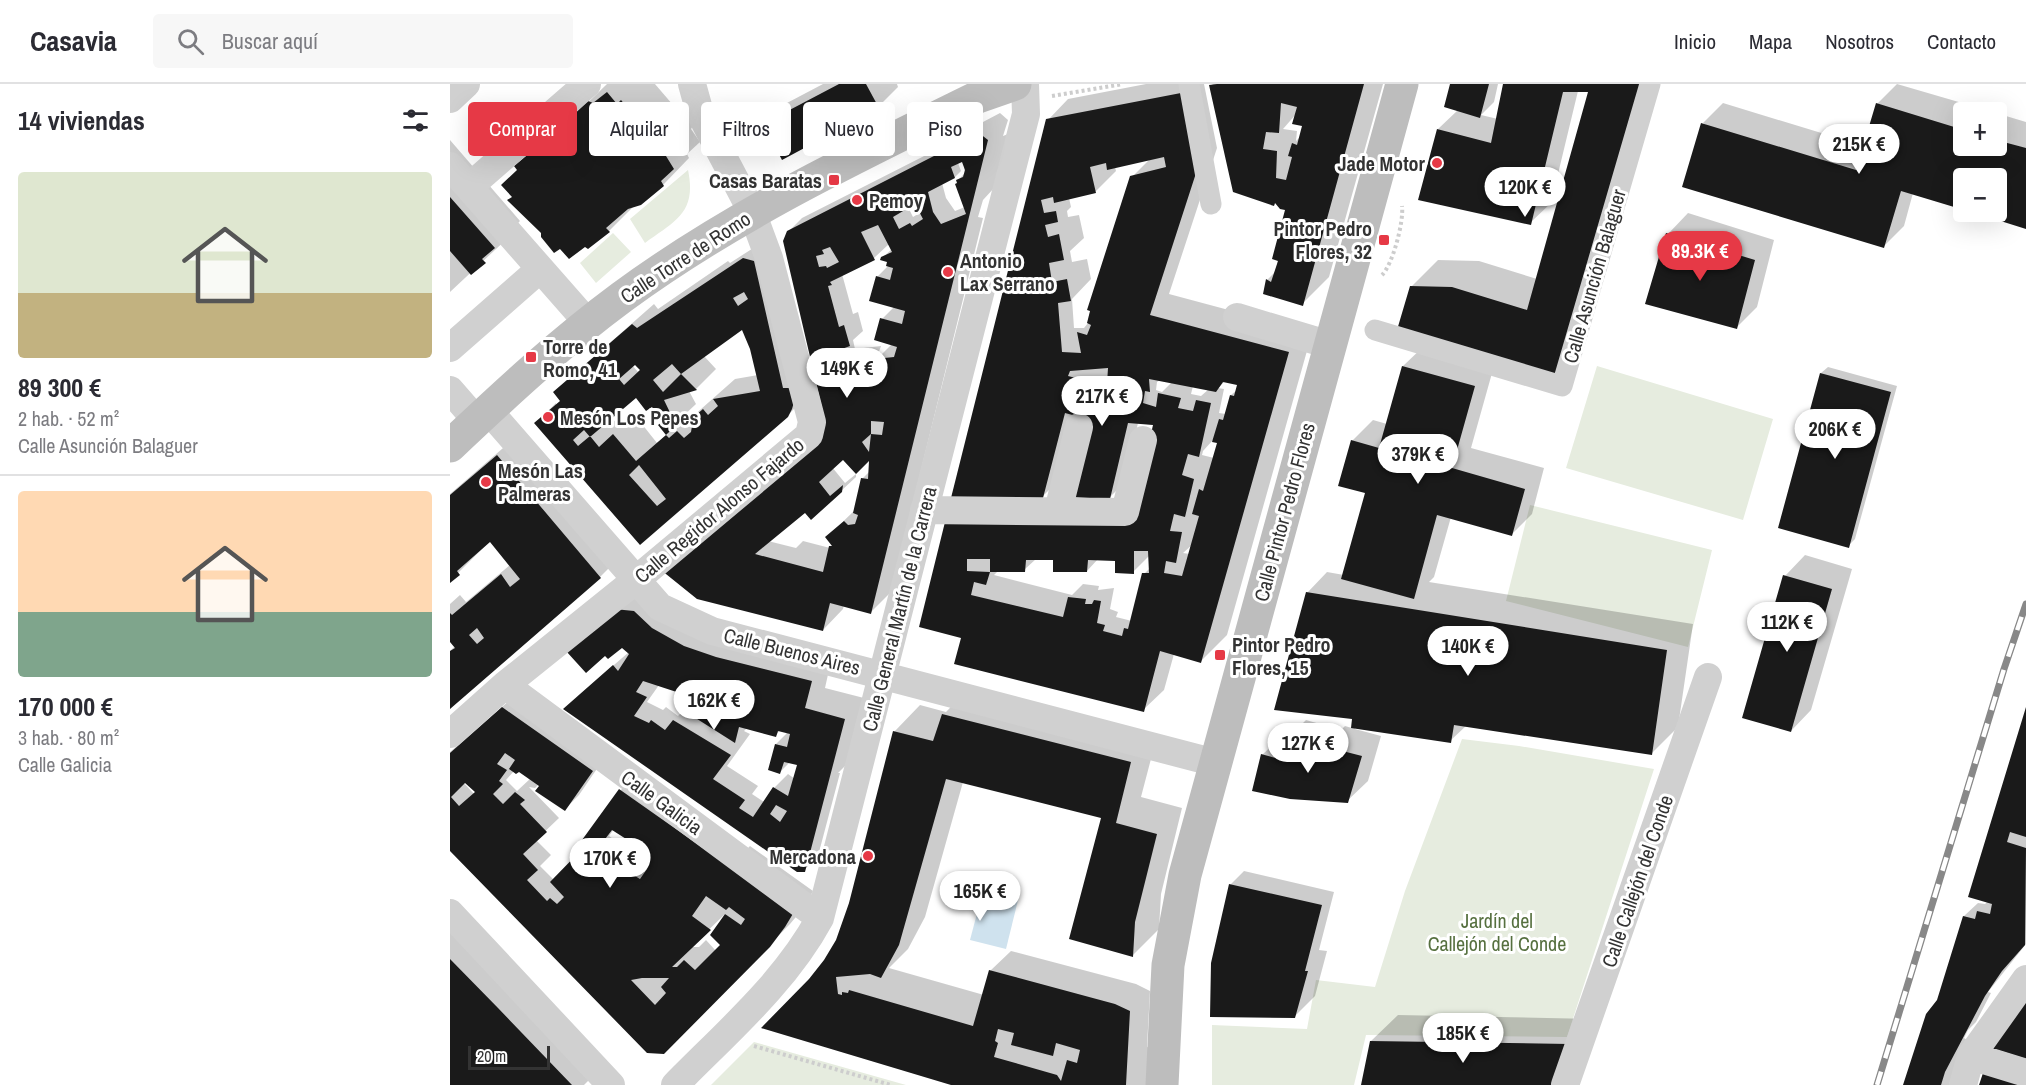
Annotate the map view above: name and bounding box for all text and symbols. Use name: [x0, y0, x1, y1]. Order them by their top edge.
search box: [153, 14, 573, 68]
text: Casavia: [30, 22, 117, 60]
icon: search: [174, 25, 207, 58]
text: Buscar aquí: [222, 26, 318, 56]
text: Inicio: [1674, 27, 1716, 56]
text: Mapa: [1749, 27, 1792, 56]
text: Nosotros: [1825, 27, 1894, 56]
text: Contacto: [1927, 27, 1996, 56]
chip: Comprar: [468, 102, 577, 156]
chip: Alquilar: [589, 102, 689, 156]
chip: Filtros: [701, 102, 791, 156]
chip: Nuevo: [803, 102, 895, 156]
chip: Piso: [907, 102, 983, 156]
map controls: [1953, 102, 2007, 222]
button: +: [1953, 102, 2007, 156]
text: 14 viviendas: [18, 103, 145, 138]
icon: filters: [399, 104, 432, 137]
pin: 215K €: [1810, 124, 1908, 175]
text: 215K €: [1833, 130, 1885, 157]
place label: Jade Motor: [1338, 150, 1426, 177]
marker: Jade Motor: [1430, 156, 1444, 170]
place label: Casas Baratas: [709, 167, 822, 194]
pin: 120K €: [1476, 167, 1574, 218]
button: −: [1953, 168, 2007, 222]
marker: Casas Baratas: [827, 173, 841, 187]
text: 120K €: [1499, 173, 1551, 200]
street label: Calle Asunción Balaguer: [1556, 185, 1632, 366]
place label: Pemoy: [869, 187, 924, 214]
marker: Pemoy: [850, 193, 864, 207]
street label: Calle Torre de Romo: [615, 205, 755, 309]
icon: home: [171, 211, 279, 319]
place label: Pintor Pedro Flores, 32: [1274, 215, 1372, 265]
pin: 89.3K €: [1645, 231, 1755, 282]
marker: Pintor Pedro Flores, 32: [1377, 233, 1391, 247]
text: 89.3K €: [1671, 237, 1729, 264]
place label: Antonio Lax Serrano: [960, 247, 1055, 297]
marker: Antonio Lax Serrano: [941, 265, 955, 279]
place label: Torre de Romo, 41: [543, 333, 618, 383]
pin: 149K €: [798, 348, 896, 399]
marker: Torre de Romo, 41: [524, 350, 538, 364]
text: 149K €: [821, 354, 873, 381]
text: 89 300 €: [18, 370, 101, 405]
pin: 217K €: [1053, 376, 1151, 427]
text: 217K €: [1076, 382, 1128, 409]
place label: Mesón Los Pepes: [560, 404, 699, 431]
text: 2 hab. · 52 m²: [18, 405, 119, 432]
pin: 206K €: [1786, 409, 1884, 460]
marker: Mesón Los Pepes: [541, 410, 555, 424]
text: 206K €: [1809, 415, 1861, 442]
street label: Calle Pintor Pedro Flores: [1247, 420, 1321, 604]
street label: Calle Regidor Alonso Fajardo: [629, 431, 809, 589]
text: Calle Asunción Balaguer: [18, 432, 198, 459]
pin: 379K €: [1369, 434, 1467, 485]
text: 379K €: [1392, 440, 1444, 467]
place label: Mesón Las Palmeras: [498, 457, 583, 507]
marker: Mesón Las Palmeras: [479, 475, 493, 489]
street label: Calle General Martín de la Carrera: [855, 484, 943, 734]
icon: home: [171, 530, 279, 638]
pin: 112K €: [1738, 602, 1836, 653]
text: 112K €: [1761, 608, 1813, 635]
street label: Calle Buenos Aires: [721, 621, 863, 681]
pin: 140K €: [1419, 626, 1517, 677]
place label: Pintor Pedro Flores, 15: [1232, 631, 1330, 681]
text: 140K €: [1442, 632, 1494, 659]
marker: Pintor Pedro Flores, 15: [1213, 648, 1227, 662]
pin: 162K €: [665, 680, 763, 731]
text: 162K €: [688, 686, 740, 713]
text: 170 000 €: [18, 689, 113, 724]
pin: 127K €: [1259, 723, 1357, 774]
text: 3 hab. · 80 m²: [18, 724, 119, 751]
text: 127K €: [1282, 729, 1334, 756]
text: Calle Galicia: [18, 751, 112, 778]
street label: Calle Galicia: [616, 763, 708, 841]
street label: Calle Callejón del Conde: [1595, 791, 1679, 971]
pin: 170K €: [561, 838, 659, 889]
place label: Mercadona: [769, 843, 856, 870]
text: 170K €: [584, 844, 636, 871]
marker: Mercadona: [861, 849, 875, 863]
pin: 165K €: [931, 871, 1029, 922]
text: 165K €: [954, 877, 1006, 904]
park label: Jardín del Callejón del Conde: [1428, 907, 1566, 957]
pin: 185K €: [1414, 1013, 1512, 1064]
text: 185K €: [1437, 1019, 1489, 1046]
scale bar: [468, 1043, 550, 1070]
text: 20 m: [477, 1045, 506, 1067]

